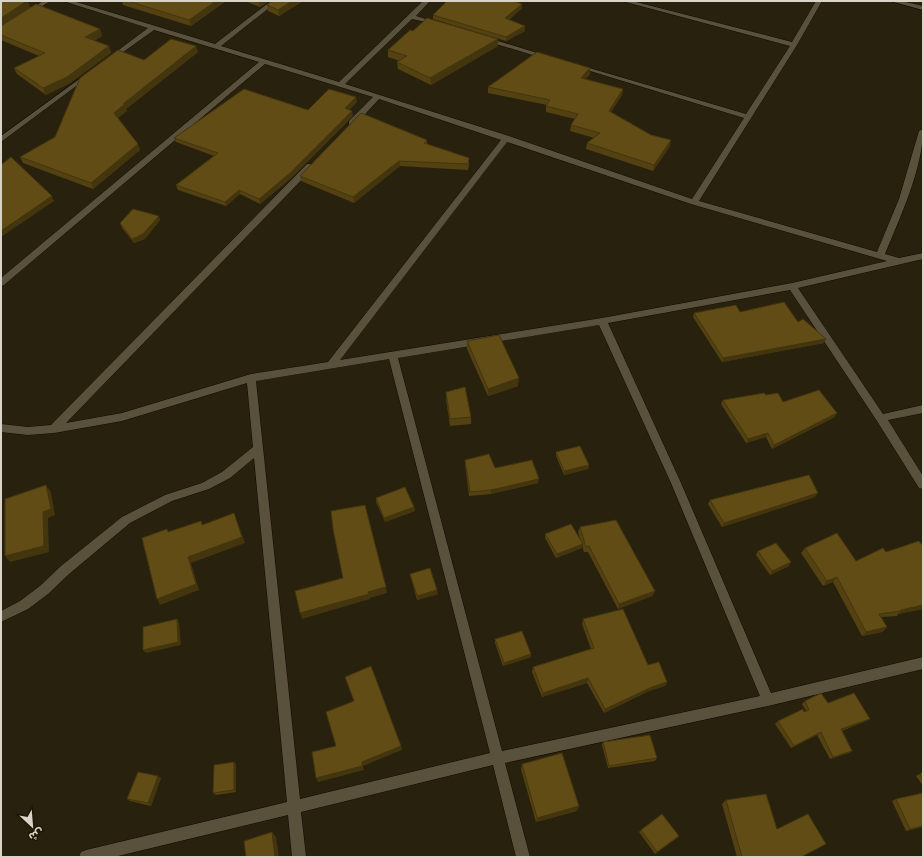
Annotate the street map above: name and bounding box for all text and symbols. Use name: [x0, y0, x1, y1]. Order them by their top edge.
north arrow: [12, 806, 52, 846]
text: ش: [27, 825, 46, 845]

